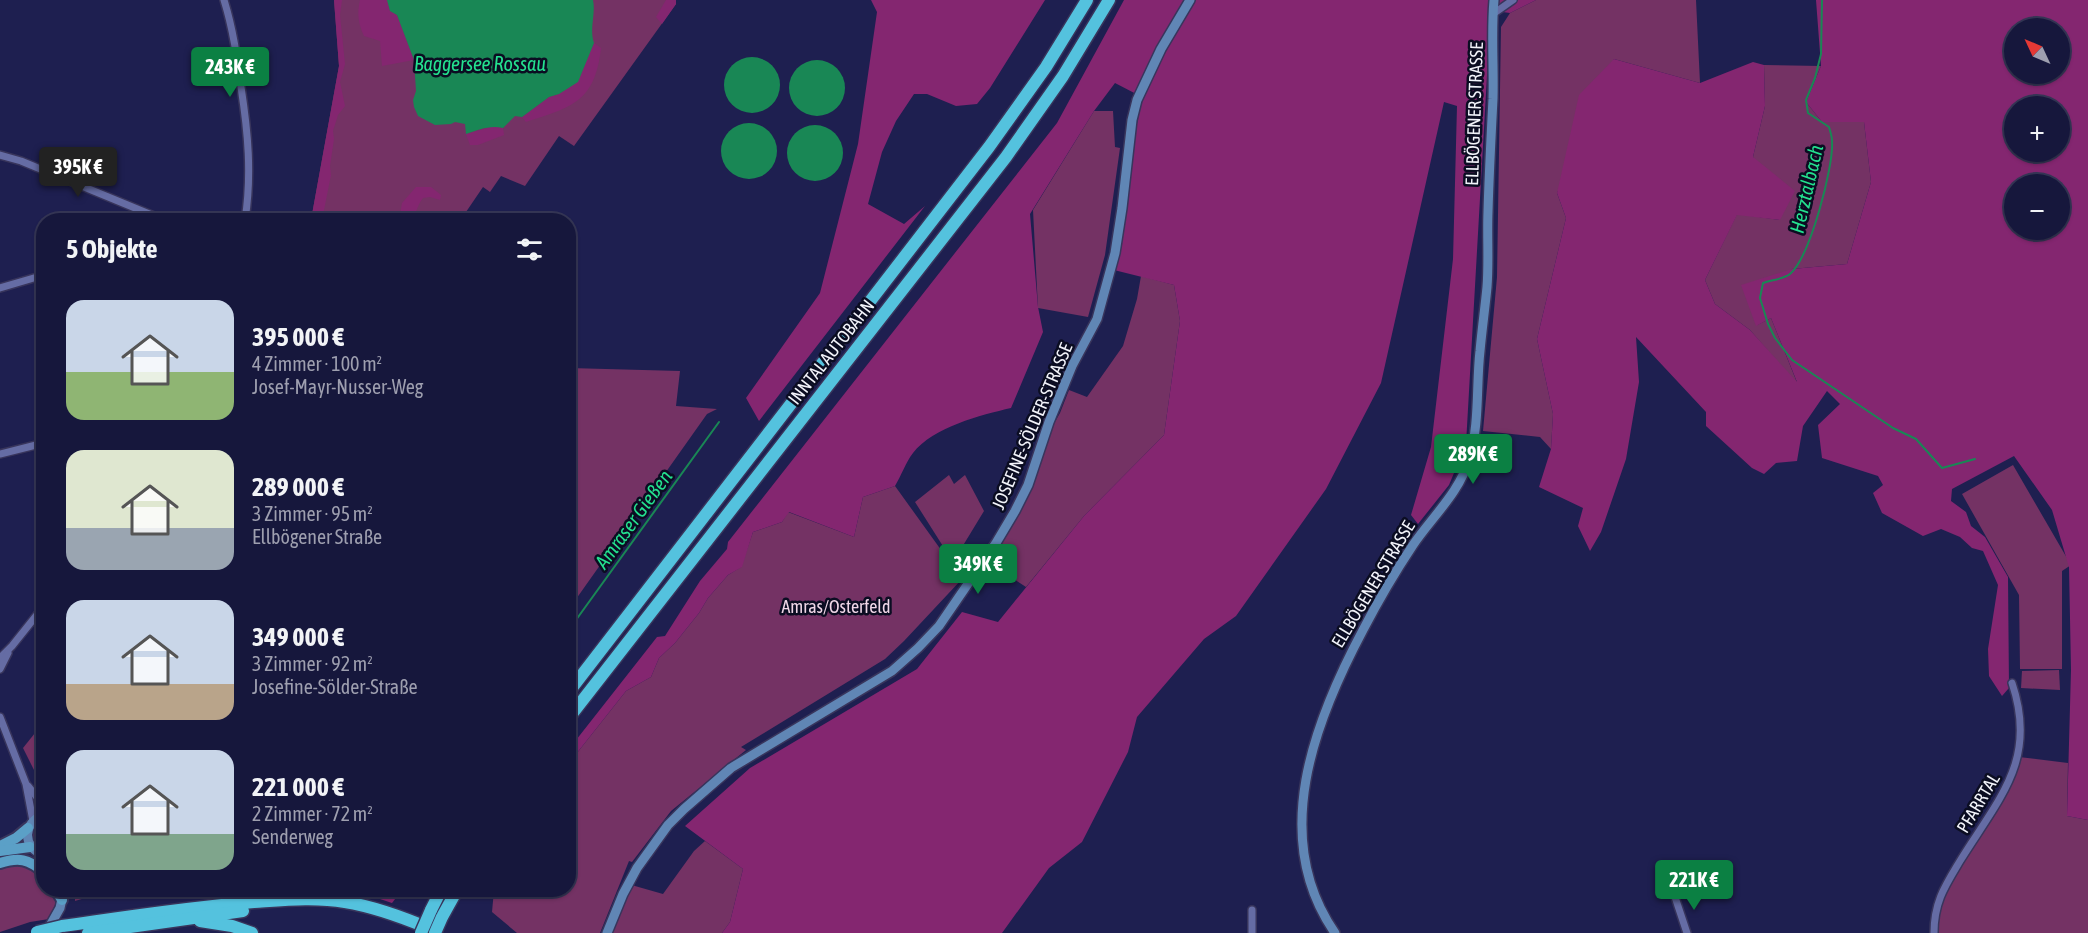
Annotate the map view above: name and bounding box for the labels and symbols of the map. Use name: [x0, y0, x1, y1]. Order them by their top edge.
north arrow: [2004, 18, 2070, 84]
street label: ELLBÖGENER STRASSE: [1461, 42, 1487, 186]
pin: 243K €: [181, 47, 279, 98]
water label: Baggersee Rossau: [414, 52, 546, 75]
water label: Herztalbach: [1785, 142, 1827, 235]
pin: 395K €: [29, 147, 127, 198]
street label: INNTAL AUTOBAHN: [784, 295, 878, 409]
street label: JOSEFINE-SÖLDER-STRASSE: [987, 339, 1077, 512]
pin: 289K €: [1424, 434, 1522, 485]
water label: Amraser Gießen: [589, 465, 677, 574]
street label: ELLBÖGENER STRASSE: [1327, 517, 1419, 651]
pin: 349K €: [929, 544, 1027, 595]
park label: Amras/Osterfeld: [782, 596, 890, 617]
street label: PFARRTAL: [1952, 769, 2004, 836]
pin: 221K €: [1645, 860, 1743, 911]

